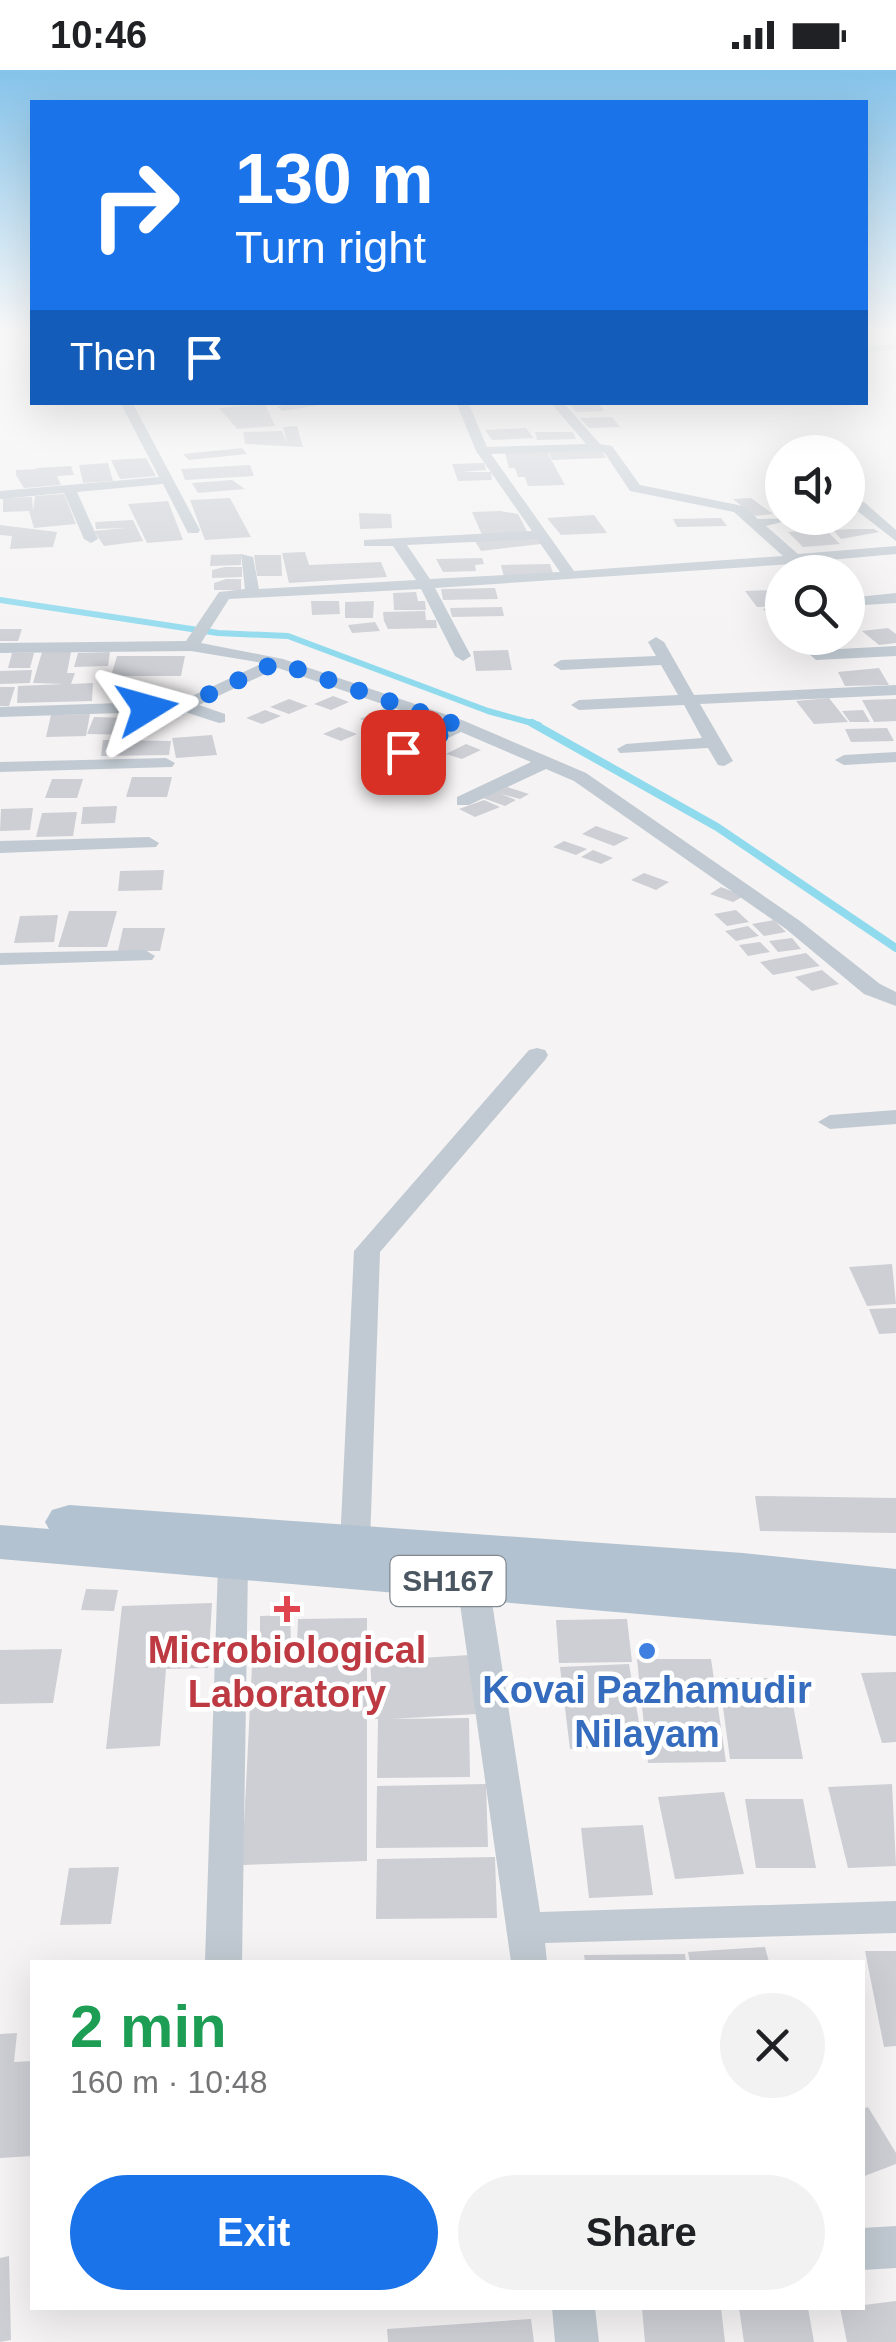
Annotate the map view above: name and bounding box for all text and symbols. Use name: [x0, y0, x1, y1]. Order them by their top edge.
text: 10:46: [50, 14, 147, 56]
icon: right: [70, 140, 200, 270]
text: 130 m: [235, 140, 433, 218]
text: Turn right: [235, 222, 426, 273]
icon: arrive: [177, 330, 232, 385]
text: Then: [70, 336, 157, 378]
map controls: [765, 435, 865, 655]
button: sound: [765, 435, 865, 535]
button: search: [765, 555, 865, 655]
position arrow: [95, 656, 199, 760]
pin: [361, 710, 446, 795]
icon: arrive: [376, 725, 431, 780]
road number: SH167: [390, 1556, 506, 1606]
marker: Microbiological Laboratory: [274, 1596, 300, 1622]
place label: Microbiological Laboratory: [148, 1629, 426, 1715]
marker: Kovai Pazhamudir Nilayam: [636, 1640, 658, 1662]
place label: Kovai Pazhamudir Nilayam: [482, 1669, 812, 1755]
text: 2 min: [70, 1993, 227, 2060]
button: close: [720, 1993, 825, 2098]
text: 160 m · 10:48: [70, 2064, 267, 2100]
button: Exit: [70, 2175, 438, 2290]
button: Share: [458, 2175, 825, 2290]

